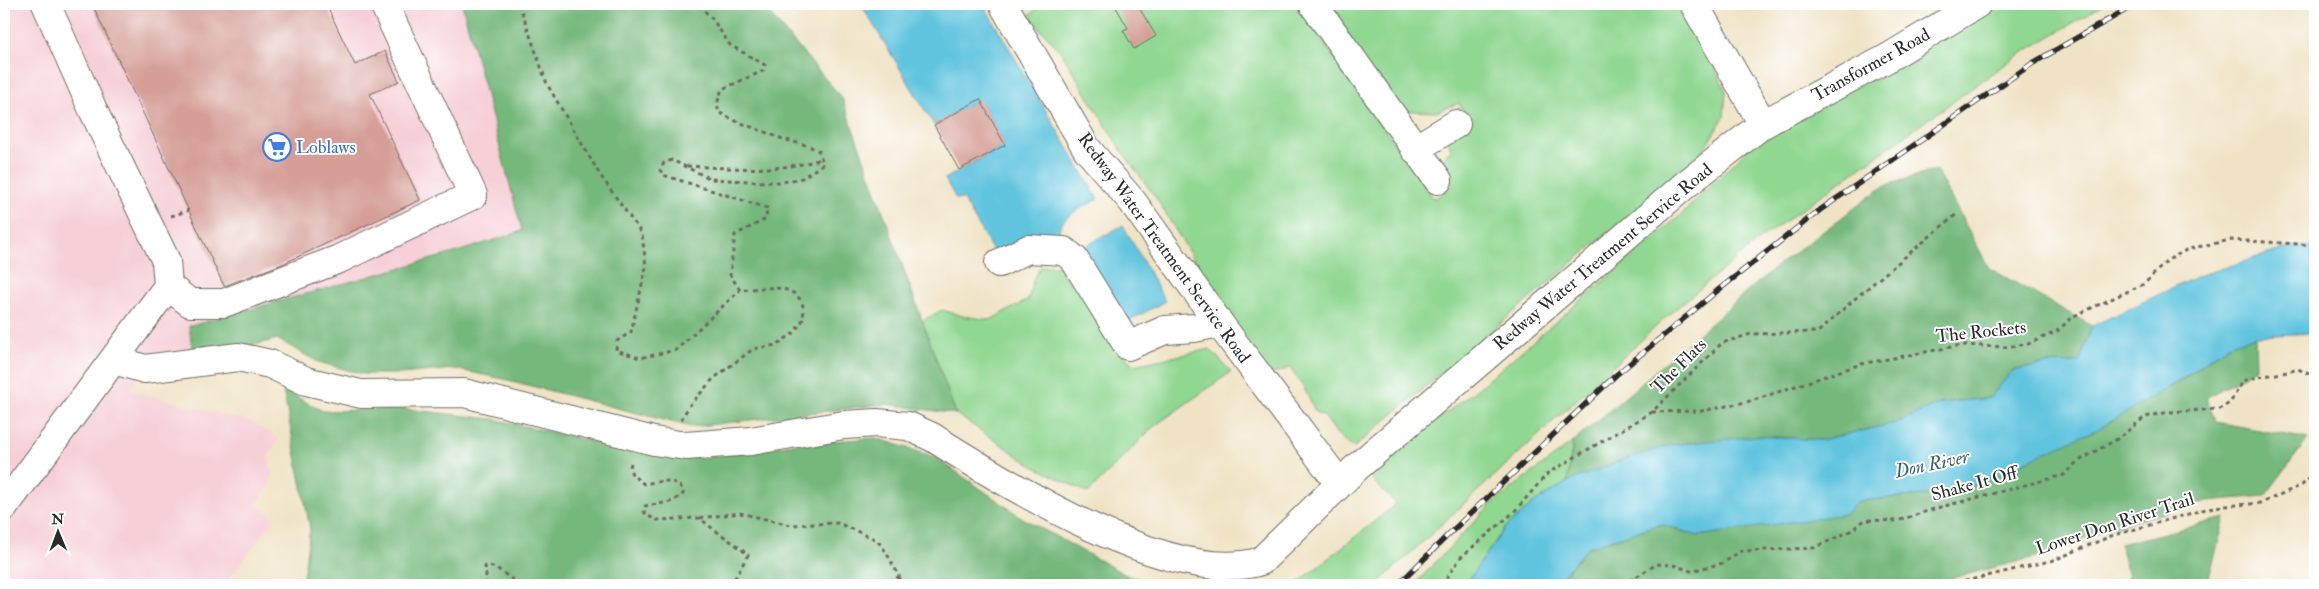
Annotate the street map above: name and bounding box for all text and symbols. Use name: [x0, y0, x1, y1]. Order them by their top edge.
street label: Transformer Road: [1808, 23, 1934, 107]
street label: Redway Water Treatment Service Road: [1073, 128, 1255, 368]
supermarket icon: Loblaws: [262, 132, 292, 162]
place label: Loblaws: [296, 136, 356, 159]
street label: Redway Water Treatment Service Road: [1489, 158, 1717, 356]
street label: The Rockets: [1935, 316, 2027, 348]
street label: The Flats: [1646, 333, 1712, 399]
water label: Don River: [1892, 444, 1972, 484]
street label: Shake It Off: [1928, 461, 2022, 507]
street label: Lower Don River Trail: [2033, 487, 2197, 560]
north arrow: [32, 506, 82, 556]
text: N: [50, 511, 65, 528]

